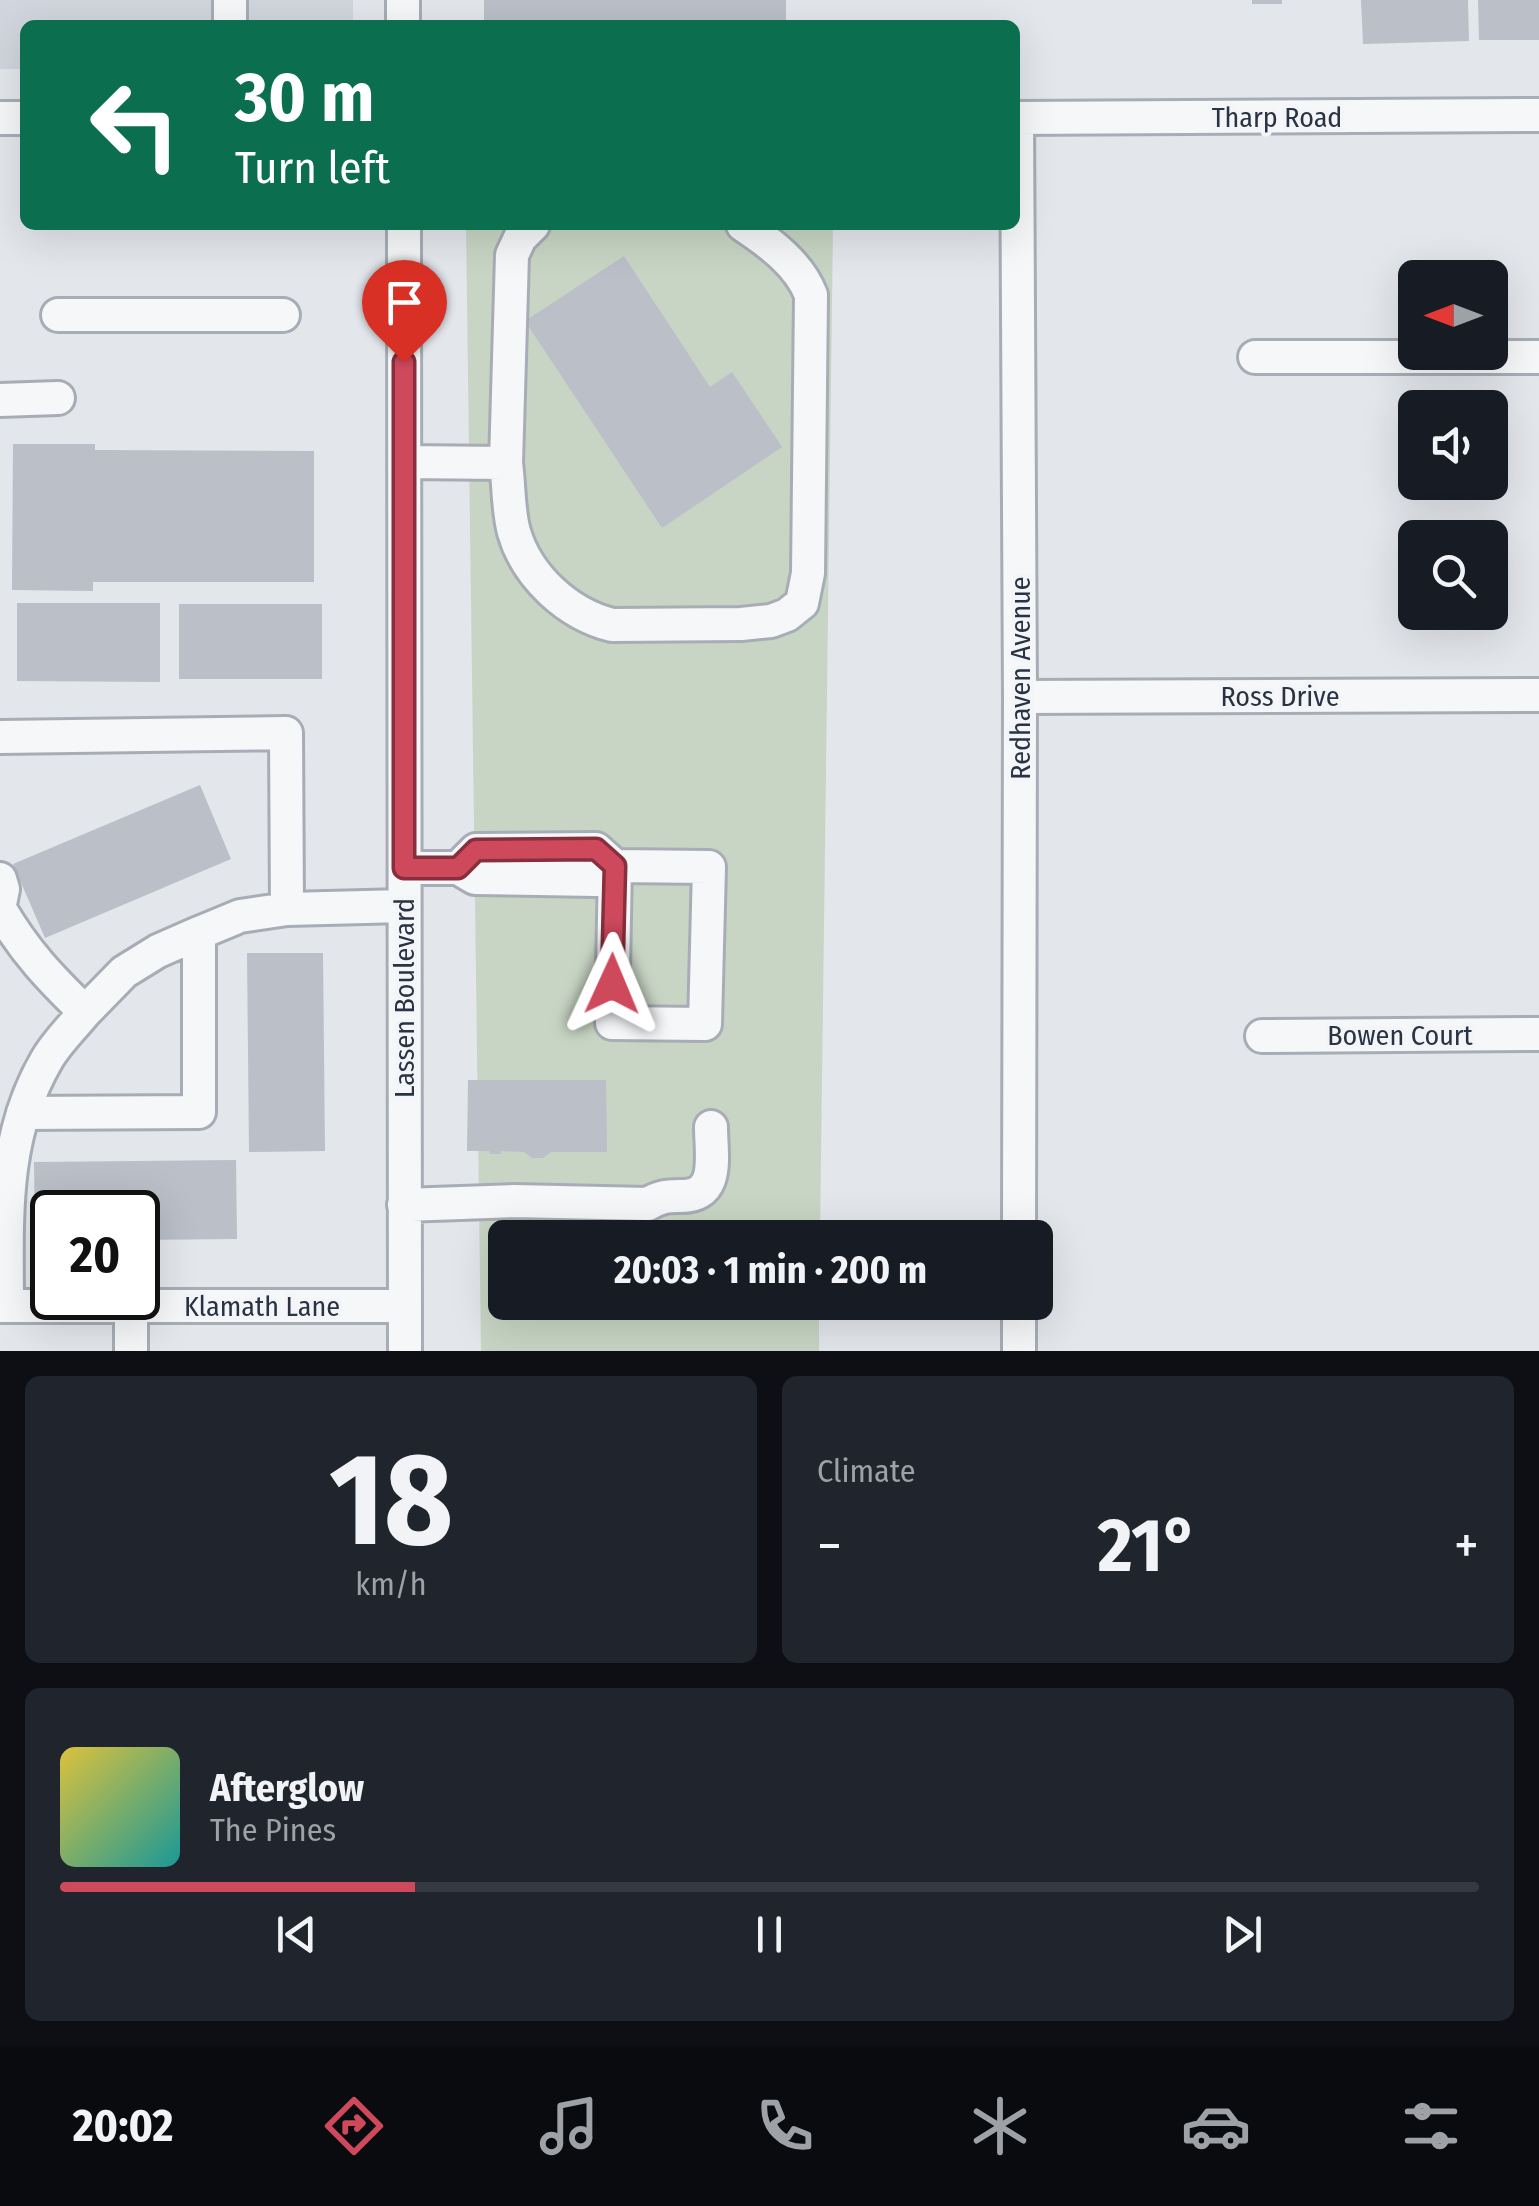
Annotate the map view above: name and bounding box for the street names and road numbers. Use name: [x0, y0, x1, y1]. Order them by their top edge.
street label: Tharp Road: [1212, 101, 1342, 134]
street label: Redhaven Avenue: [1004, 576, 1037, 780]
street label: Ross Drive: [1220, 680, 1340, 713]
street label: Lassen Boulevard: [388, 898, 421, 1098]
street label: Bowen Court: [1327, 1019, 1474, 1052]
street label: Klamath Lane: [184, 1290, 340, 1323]

